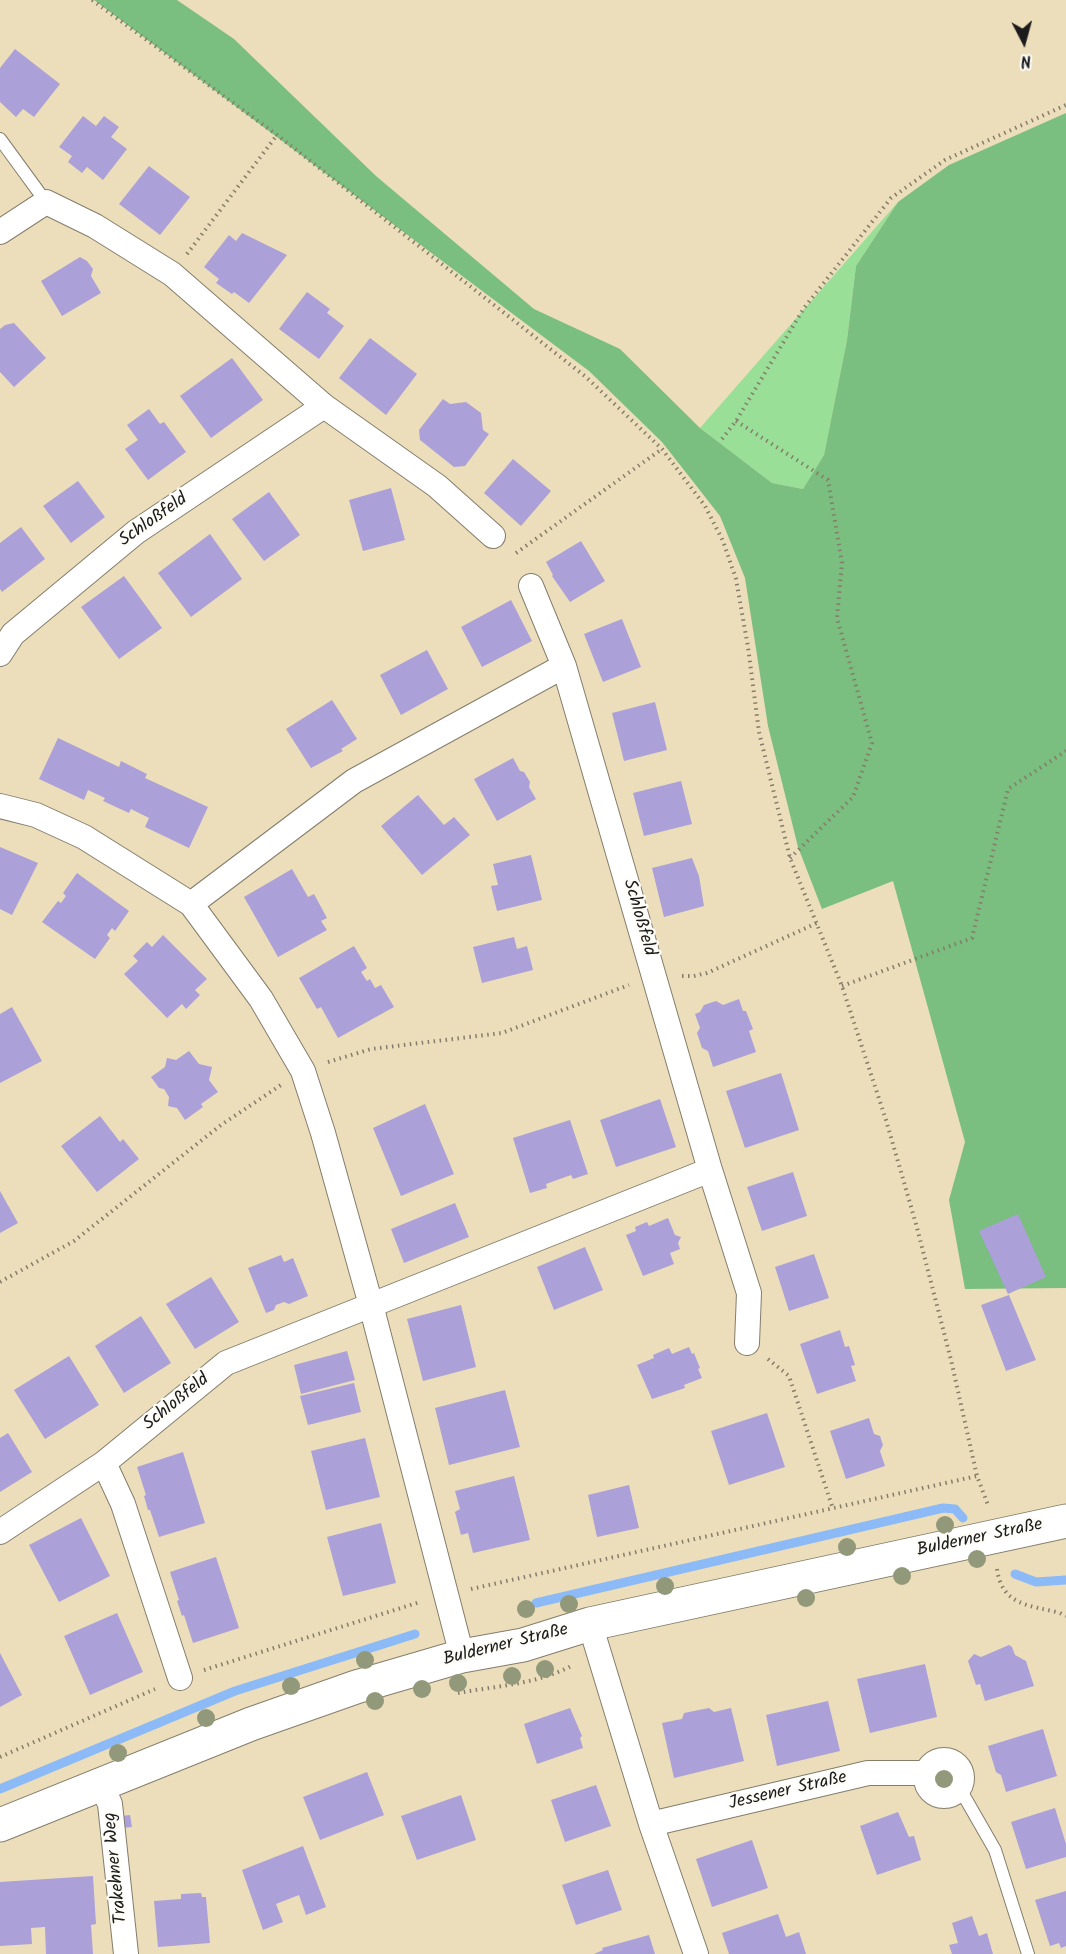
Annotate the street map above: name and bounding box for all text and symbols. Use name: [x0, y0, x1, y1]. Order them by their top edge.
north arrow: [994, 12, 1054, 72]
text: N: [1020, 47, 1032, 73]
street label: Schloßfeld: [116, 490, 192, 552]
street label: Schloßfeld: [617, 877, 659, 959]
street label: Schloßfeld: [140, 1370, 214, 1436]
street label: Bulderner Straße: [915, 1515, 1045, 1563]
street label: Bulderner Straße: [441, 1620, 571, 1672]
street label: Jessener Straße: [727, 1768, 849, 1816]
street label: Trakehner Weg: [100, 1811, 134, 1925]

